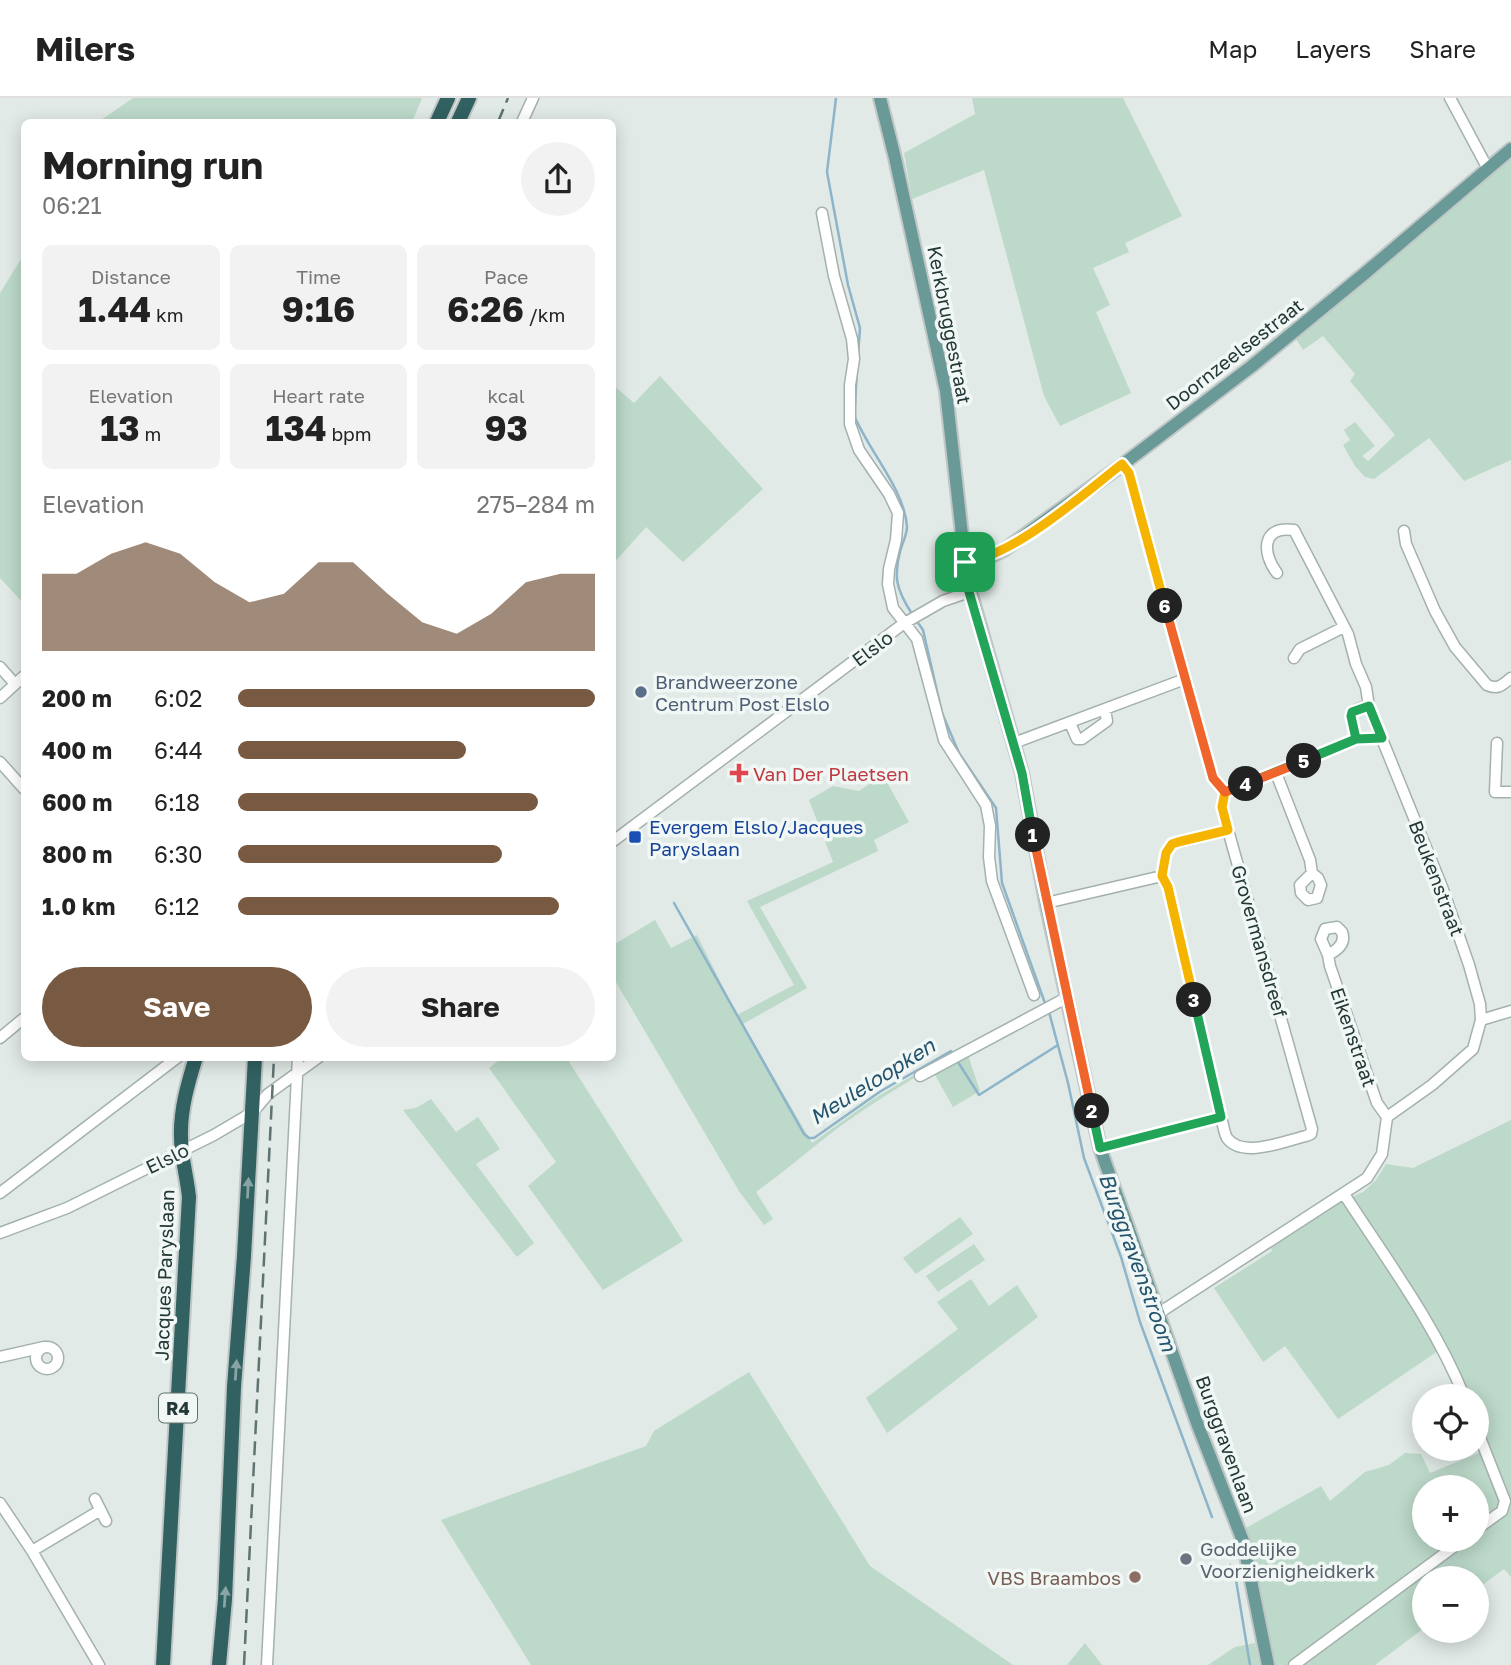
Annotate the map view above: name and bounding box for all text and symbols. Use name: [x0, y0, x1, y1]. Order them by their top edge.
text: Milers: [35, 29, 135, 68]
text: Map: [1208, 34, 1257, 63]
text: Layers: [1295, 34, 1371, 63]
text: Share: [1409, 34, 1476, 63]
text: Morning run: [42, 142, 263, 187]
button: share: [521, 142, 595, 216]
text: 06:21: [42, 191, 102, 219]
street label: Kerkbruggestraat: [923, 244, 977, 406]
text: Distance: [91, 265, 171, 288]
text: Time: [296, 265, 341, 288]
text: Pace: [484, 265, 528, 288]
text: 1.44: [78, 288, 151, 330]
text: 9:16: [282, 288, 355, 330]
text: 6:26: [447, 288, 524, 330]
street label: Doornzeelsestraat: [1161, 293, 1307, 415]
text: km: [151, 303, 183, 326]
text: /km: [524, 303, 565, 326]
text: Elevation: [89, 384, 173, 407]
text: Heart rate: [272, 384, 365, 407]
text: kcal: [487, 384, 525, 407]
text: 13: [100, 407, 140, 449]
text: 134: [265, 407, 327, 449]
text: 93: [484, 407, 528, 449]
text: m: [140, 422, 161, 445]
text: bpm: [327, 422, 372, 445]
text: Elevation: [42, 490, 144, 518]
text: 275–284 m: [476, 490, 595, 518]
pin: [935, 532, 995, 592]
icon: arrive: [946, 543, 984, 581]
pin: 6: [1148, 588, 1182, 624]
text: 6: [1158, 594, 1171, 617]
street label: Elslo: [847, 625, 897, 671]
place label: Brandweerzone Centrum Post Elslo: [655, 670, 830, 715]
text: 200 m: [42, 684, 112, 712]
text: 6:02: [154, 684, 202, 712]
marker: Brandweerzone Centrum Post Elslo: [633, 684, 649, 700]
text: 400 m: [42, 736, 112, 764]
text: 6:44: [154, 736, 203, 764]
pin: 5: [1286, 744, 1322, 778]
text: 5: [1298, 749, 1309, 772]
place label: Van Der Plaetsen: [753, 762, 909, 785]
marker: Van Der Plaetsen: [731, 765, 747, 781]
pin: 4: [1228, 766, 1264, 802]
text: 4: [1240, 772, 1251, 795]
text: 600 m: [42, 788, 112, 816]
text: 6:18: [154, 788, 200, 816]
place label: Evergem Elslo/Jacques Paryslaan: [649, 815, 863, 860]
street label: Beukenstraat: [1404, 817, 1470, 939]
pin: 1: [1016, 818, 1050, 852]
text: 1: [1028, 823, 1037, 846]
marker: Evergem Elslo/Jacques Paryslaan: [627, 829, 643, 845]
text: 800 m: [42, 840, 113, 868]
text: 6:30: [154, 840, 203, 868]
street label: Grovermansdreef: [1227, 862, 1293, 1020]
text: 1.0 km: [42, 892, 115, 920]
text: 6:12: [154, 892, 199, 920]
button: Save: [42, 967, 312, 1047]
button: Share: [326, 967, 595, 1047]
pin: 3: [1176, 982, 1212, 1018]
street label: Eikenstraat: [1326, 984, 1382, 1090]
text: 3: [1188, 988, 1199, 1011]
water label: Meuleloopken: [805, 1032, 940, 1130]
pin: 2: [1074, 1094, 1110, 1128]
text: 2: [1086, 1099, 1097, 1122]
street label: Elslo: [142, 1138, 192, 1178]
water label: Burggravenstroom: [1094, 1169, 1183, 1356]
one-way arrow: [243, 1177, 254, 1199]
street label: Jacques Paryslaan: [150, 1189, 178, 1361]
one-way arrow: [231, 1359, 242, 1381]
street label: Burggravenlaan: [1191, 1372, 1263, 1516]
map controls: [1412, 1384, 1489, 1643]
button: locate: [1412, 1384, 1489, 1461]
road number: R4: [159, 1394, 197, 1422]
button: +: [1412, 1475, 1489, 1552]
place label: Goddelijke Voorzienigheidkerk: [1200, 1537, 1376, 1582]
marker: Goddelijke Voorzienigheidkerk: [1178, 1551, 1194, 1567]
place label: VBS Braambos: [987, 1566, 1121, 1589]
button: −: [1412, 1566, 1489, 1643]
marker: VBS Braambos: [1127, 1569, 1143, 1585]
one-way arrow: [220, 1586, 231, 1608]

